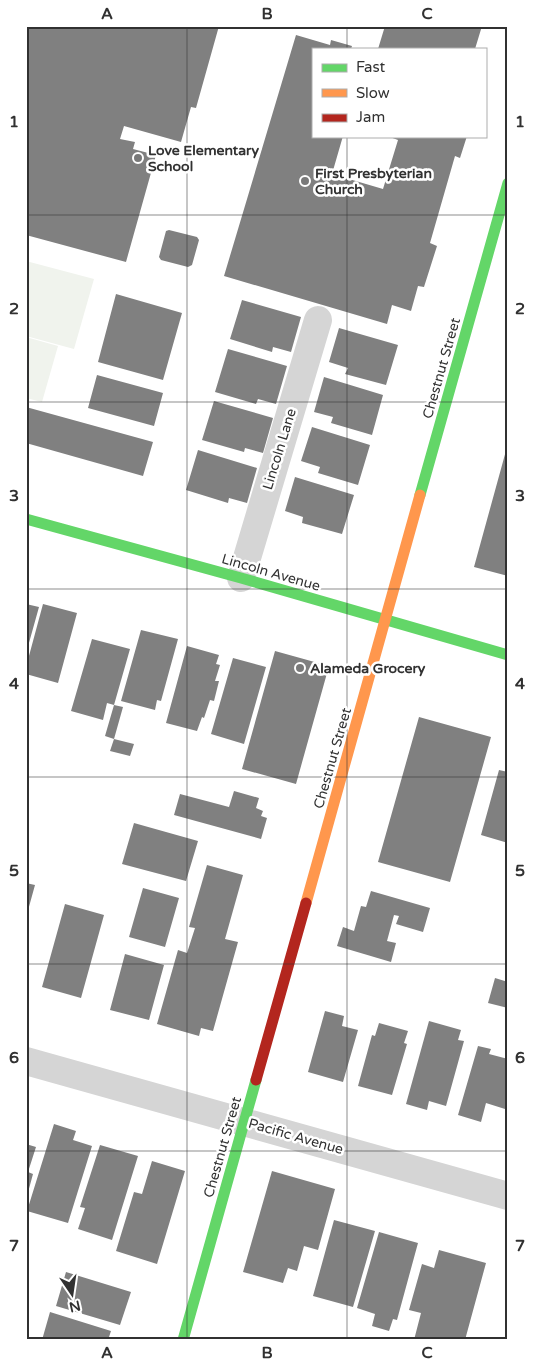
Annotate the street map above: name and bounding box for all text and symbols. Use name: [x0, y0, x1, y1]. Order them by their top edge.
text: A: [101, 4, 113, 24]
text: B: [261, 4, 273, 24]
text: C: [421, 4, 433, 24]
legend: [312, 48, 486, 138]
text: Fast: [356, 58, 386, 76]
text: Slow: [356, 84, 390, 102]
text: Jam: [356, 108, 385, 126]
text: 1: [9, 112, 19, 132]
text: 1: [515, 112, 525, 132]
place label: Love Elementary School: [148, 142, 259, 175]
marker: Love Elementary School: [132, 152, 144, 164]
place label: First Presbyterian Church: [315, 165, 432, 198]
marker: First Presbyterian Church: [299, 175, 311, 187]
text: 2: [9, 299, 19, 319]
text: 2: [515, 299, 525, 319]
street label: Chestnut Street: [419, 315, 464, 421]
street label: Lincoln Lane: [259, 406, 300, 492]
text: 3: [9, 486, 19, 506]
text: 3: [515, 486, 525, 506]
street label: Lincoln Avenue: [220, 550, 322, 595]
place label: Alameda Grocery: [310, 660, 426, 677]
marker: Alameda Grocery: [294, 662, 306, 674]
text: 4: [9, 674, 19, 694]
text: 4: [515, 674, 525, 694]
street label: Chestnut Street: [310, 705, 355, 811]
text: 5: [9, 861, 19, 881]
text: 5: [515, 861, 525, 881]
text: 6: [9, 1048, 19, 1068]
text: 6: [515, 1048, 525, 1068]
street label: Chestnut Street: [200, 1094, 245, 1200]
street label: Pacific Avenue: [246, 1115, 345, 1158]
text: 7: [9, 1236, 19, 1256]
text: 7: [515, 1236, 525, 1256]
north arrow: [48, 1268, 98, 1318]
text: N: [67, 1297, 82, 1316]
text: A: [101, 1343, 113, 1363]
text: B: [261, 1343, 273, 1363]
text: C: [421, 1343, 433, 1363]

